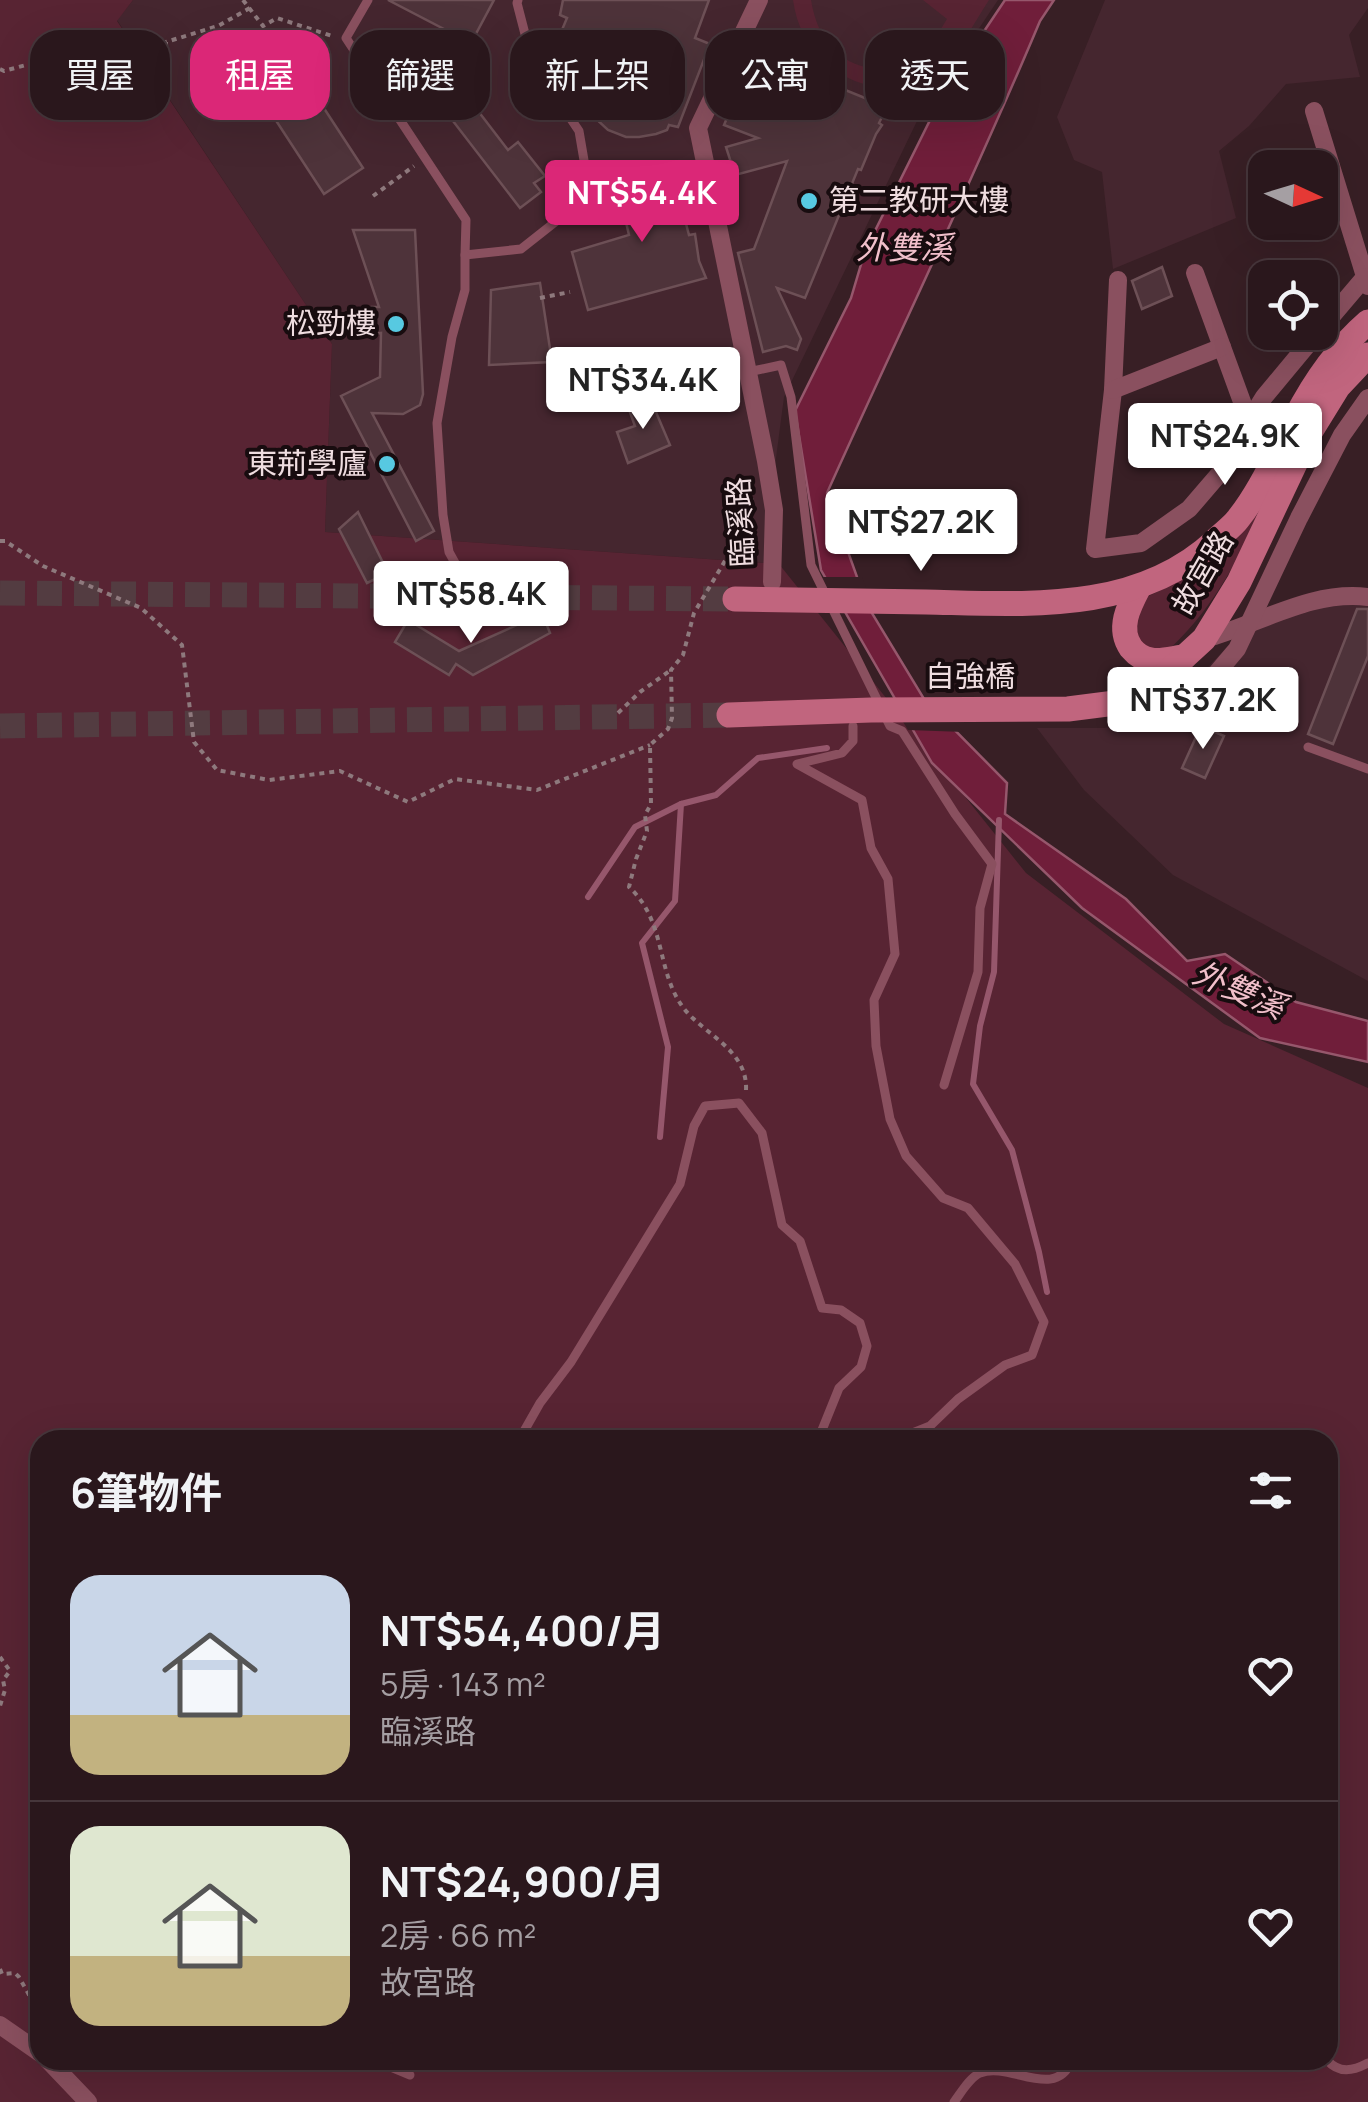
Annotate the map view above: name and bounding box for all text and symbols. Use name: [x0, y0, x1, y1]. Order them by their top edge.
chip: 買屋: [30, 30, 170, 120]
chip: 租屋: [190, 30, 330, 120]
chip: 篩選: [350, 30, 490, 120]
chip: 新上架: [510, 30, 685, 120]
chip: 公寓: [705, 30, 845, 120]
chip: 透天: [865, 30, 1005, 120]
north arrow: [1248, 150, 1338, 240]
map controls: [1248, 150, 1338, 350]
pin: NT$54.4K: [539, 160, 745, 245]
text: NT$54.4K: [567, 170, 717, 214]
place label: 第二教研大樓: [829, 179, 1009, 220]
marker: 第二教研大樓: [798, 190, 820, 212]
water label: 外雙溪: [856, 225, 956, 269]
button: locate: [1248, 260, 1338, 350]
place label: 松勁樓: [286, 302, 376, 343]
marker: 松勁樓: [385, 313, 407, 335]
pin: NT$34.4K: [540, 347, 746, 432]
text: NT$34.4K: [568, 357, 718, 401]
pin: NT$24.9K: [1122, 403, 1328, 488]
text: NT$24.9K: [1150, 413, 1300, 457]
place label: 東荊學廬: [247, 442, 367, 483]
marker: 東荊學廬: [376, 453, 398, 475]
street label: 臨溪路: [717, 476, 762, 568]
pin: NT$27.2K: [818, 489, 1024, 574]
text: NT$27.2K: [847, 499, 995, 543]
street label: 故宮路: [1161, 523, 1242, 621]
pin: NT$58.4K: [368, 561, 574, 646]
text: NT$58.4K: [396, 571, 546, 615]
street label: 自強橋: [925, 655, 1015, 696]
pin: NT$37.2K: [1100, 667, 1306, 752]
text: NT$37.2K: [1129, 677, 1277, 721]
water label: 外雙溪: [1187, 950, 1296, 1030]
text: 6筆物件: [70, 1463, 222, 1521]
icon: filters: [1243, 1463, 1298, 1518]
text: NT$54,400/月: [380, 1601, 665, 1659]
icon: home: [150, 1615, 270, 1735]
icon: heart: [1243, 1648, 1298, 1703]
text: 5房 · 143 m²: [380, 1662, 546, 1706]
text: 臨溪路: [380, 1709, 476, 1753]
text: NT$24,900/月: [380, 1852, 665, 1910]
icon: home: [150, 1866, 270, 1986]
icon: heart: [1243, 1899, 1298, 1954]
text: 2房 · 66 m²: [380, 1913, 536, 1957]
text: 故宮路: [380, 1960, 476, 2004]

